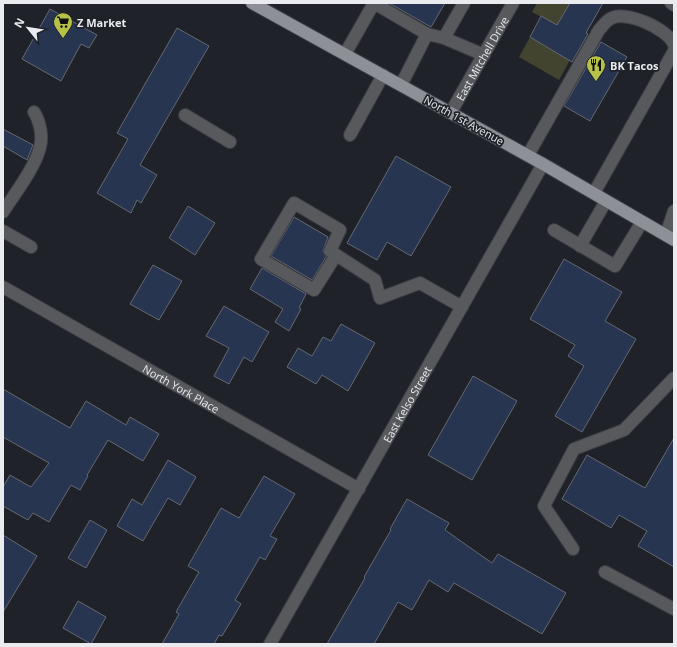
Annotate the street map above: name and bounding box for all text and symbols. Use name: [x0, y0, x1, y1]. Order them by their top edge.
north arrow: [8, 8, 48, 48]
supermarket icon: Z Market: [52, 11, 74, 39]
street label: East Mitchell Drive: [452, 13, 512, 103]
text: N: [10, 15, 28, 30]
place label: Z Market: [77, 15, 127, 30]
restaurant icon: BK Tacos: [585, 54, 607, 82]
place label: BK Tacos: [610, 58, 659, 73]
street label: North 1st Avenue: [421, 92, 507, 148]
street label: North York Place: [140, 360, 222, 416]
street label: East Kelso Street: [379, 363, 434, 445]

